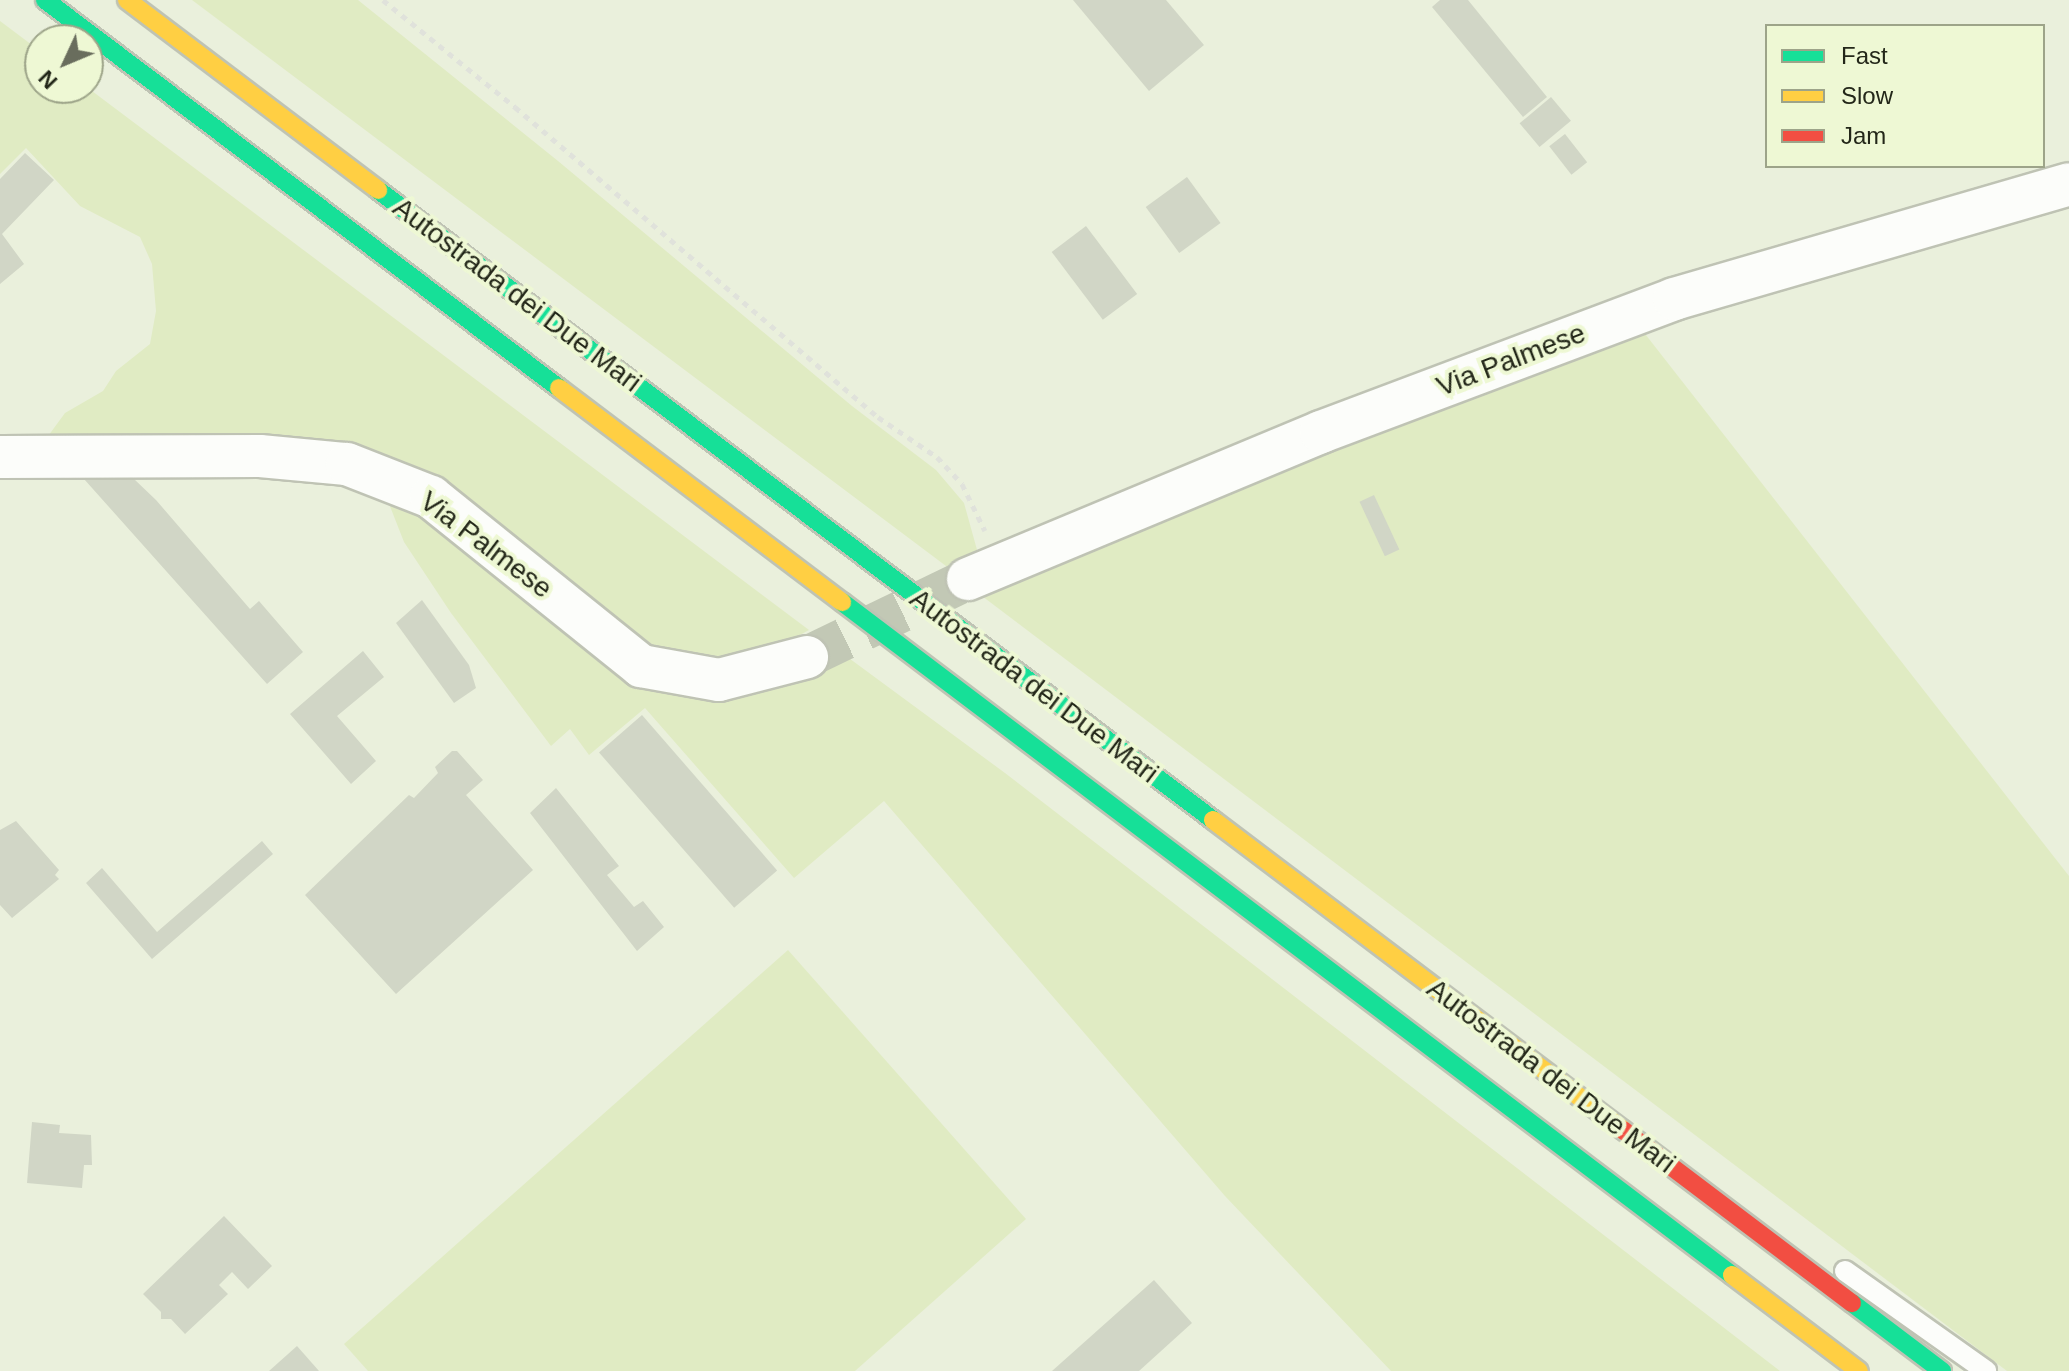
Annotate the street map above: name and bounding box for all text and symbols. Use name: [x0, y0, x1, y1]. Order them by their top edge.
north arrow: [24, 24, 104, 104]
legend: [1765, 24, 2045, 168]
text: Fast: [1841, 42, 1888, 69]
text: N: [33, 65, 62, 94]
text: Slow: [1841, 82, 1893, 109]
text: Jam: [1841, 122, 1886, 149]
street label: Autostrada dei Due Mari: [386, 191, 648, 399]
street label: Via Palmese: [1432, 316, 1590, 404]
street label: Via Palmese: [413, 484, 559, 606]
street label: Autostrada dei Due Mari: [903, 582, 1165, 790]
street label: Autostrada dei Due Mari: [1420, 972, 1682, 1180]

